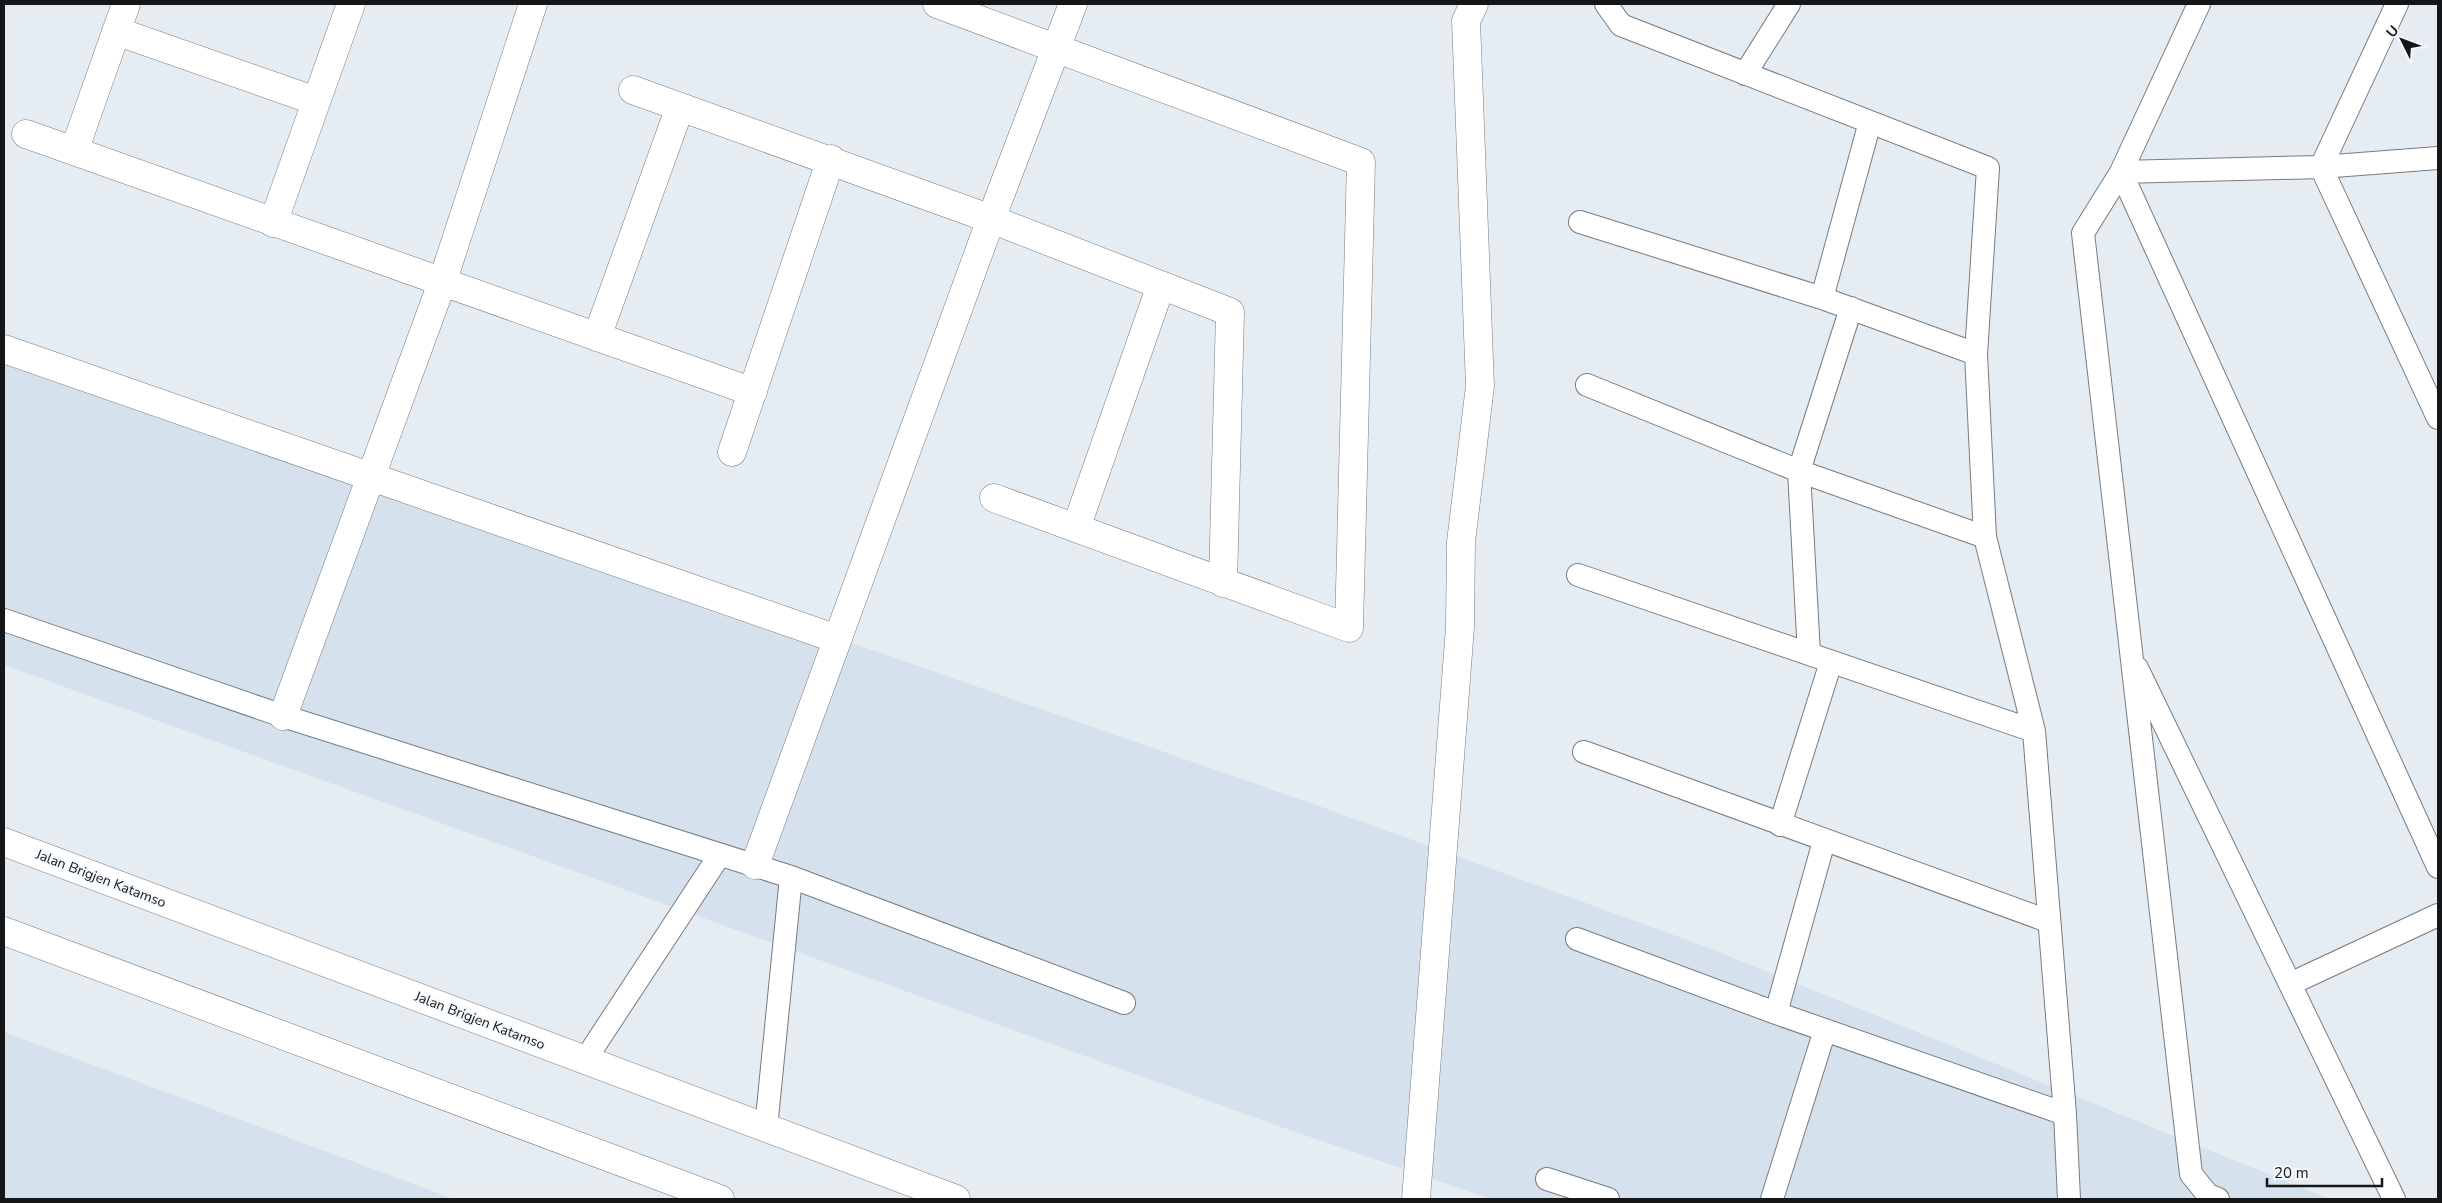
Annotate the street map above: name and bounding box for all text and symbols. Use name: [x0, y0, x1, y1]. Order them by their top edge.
north arrow: [2377, 15, 2427, 65]
text: U: [2382, 21, 2403, 42]
street label: Jalan Brigjen Katamso: [32, 844, 169, 912]
street label: Jalan Brigjen Katamso: [411, 986, 548, 1054]
scale bar: [2267, 1156, 2382, 1188]
text: 20 m: [2274, 1163, 2309, 1183]

